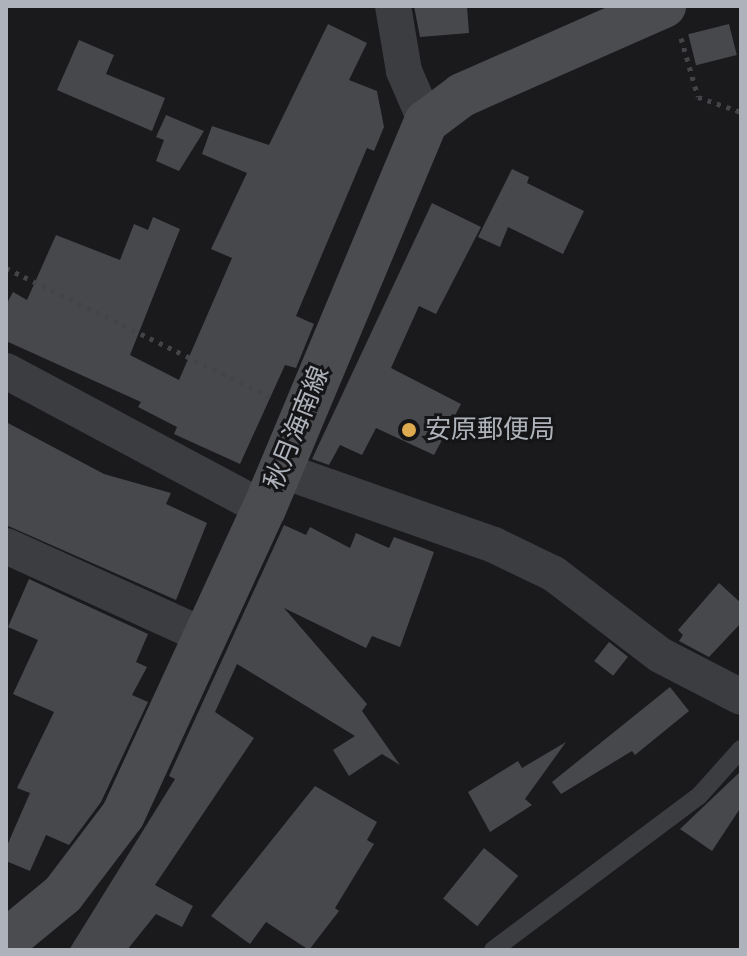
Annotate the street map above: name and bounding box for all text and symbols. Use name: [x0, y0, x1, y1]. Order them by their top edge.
street label: 秋月海南線: [258, 362, 336, 494]
place label: 安原郵便局: [425, 414, 555, 446]
marker: 安原郵便局: [400, 421, 418, 439]

